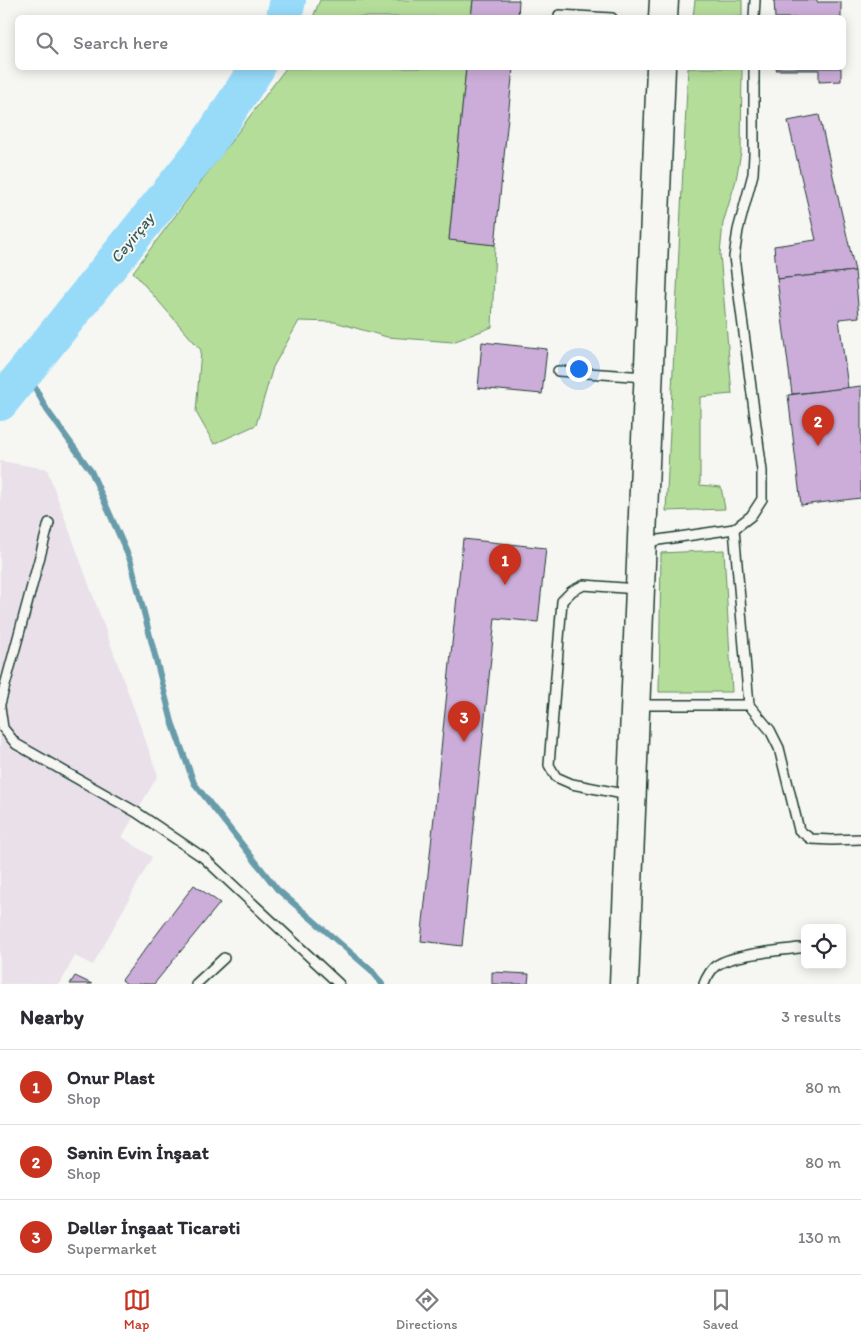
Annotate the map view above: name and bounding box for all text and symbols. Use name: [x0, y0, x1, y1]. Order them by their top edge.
search box: [15, 15, 846, 70]
icon: search: [33, 29, 61, 57]
text: Search here: [73, 31, 168, 54]
water label: Cəyirçay: [106, 208, 159, 267]
your location: [566, 356, 592, 382]
pin: 2: [802, 405, 834, 446]
pin: 1: [489, 544, 521, 585]
pin: 3: [448, 701, 480, 742]
map controls: [801, 924, 846, 969]
button: locate: [801, 924, 846, 969]
text: Nearby: [20, 1004, 84, 1029]
text: 3 results: [781, 1007, 841, 1026]
text: Onur Plast: [67, 1066, 155, 1089]
text: 1: [32, 1078, 40, 1097]
text: 80 m: [805, 1078, 841, 1097]
text: Shop: [67, 1089, 101, 1108]
text: Sənin Evin İnşaat: [67, 1141, 209, 1164]
text: 2: [32, 1153, 40, 1172]
text: 80 m: [805, 1153, 841, 1172]
text: Shop: [67, 1164, 101, 1183]
text: Dəllər İnşaat Ticarəti: [67, 1216, 240, 1239]
text: 3: [32, 1228, 40, 1247]
text: 130 m: [798, 1228, 841, 1247]
text: Supermarket: [67, 1239, 157, 1258]
tab: Map: [123, 1286, 151, 1333]
tab: Directions: [396, 1286, 457, 1333]
tab: Saved: [703, 1286, 738, 1333]

